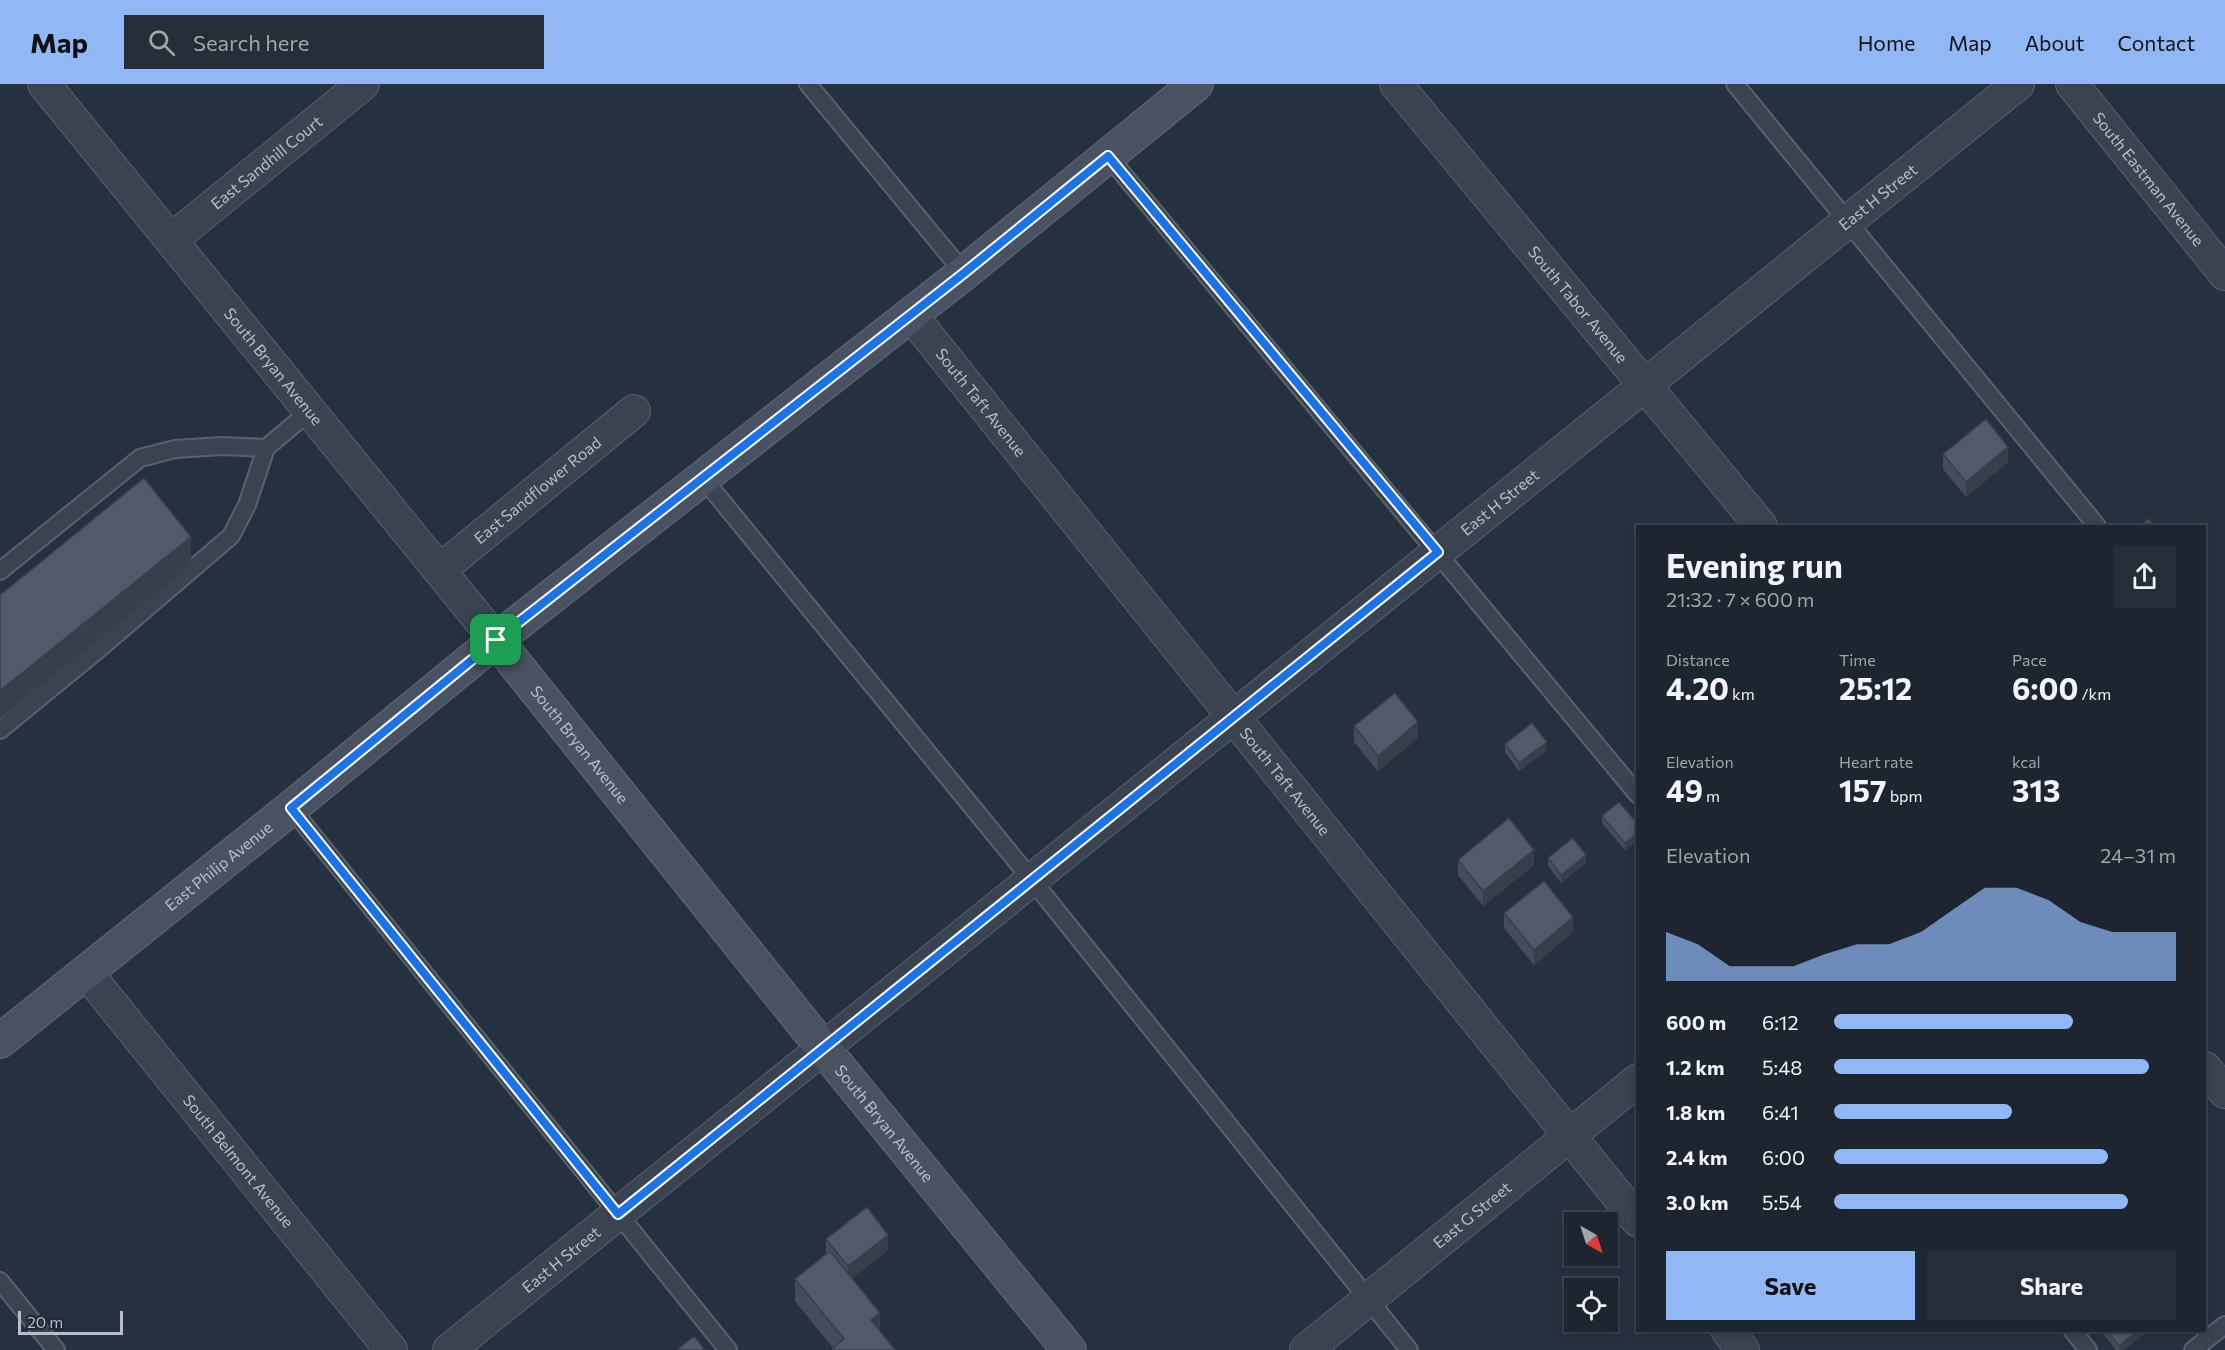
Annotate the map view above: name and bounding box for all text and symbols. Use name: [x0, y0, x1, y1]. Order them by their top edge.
search box: [124, 15, 544, 69]
text: Map: [30, 25, 88, 59]
icon: search: [145, 26, 178, 59]
text: Search here: [193, 29, 309, 56]
text: Home: [1858, 30, 1915, 55]
text: Map: [1948, 30, 1992, 55]
text: About: [2025, 30, 2084, 55]
text: Contact: [2117, 30, 2195, 55]
street label: South Eastman Avenue: [2089, 108, 2208, 249]
street label: East Sandhill Court: [207, 111, 326, 213]
street label: East H Street: [1835, 159, 1921, 234]
street label: South Tabor Avenue: [1525, 242, 1632, 366]
street label: South Bryan Avenue: [221, 304, 327, 429]
street label: South Taft Avenue: [932, 344, 1031, 460]
street label: East Sandflower Road: [470, 432, 604, 547]
street label: East H Street: [1456, 464, 1543, 539]
text: Evening run: [1666, 544, 1843, 585]
button: share: [2113, 545, 2176, 608]
text: 21:32 · 7 × 600 m: [1666, 587, 1814, 611]
pin: [470, 614, 521, 665]
icon: arrive: [479, 623, 512, 656]
text: Distance: [1666, 650, 1730, 669]
text: Time: [1839, 650, 1876, 669]
text: Pace: [2012, 650, 2047, 669]
text: 4.20: [1666, 669, 1729, 706]
text: 25:12: [1839, 669, 1912, 706]
text: 6:00: [2012, 669, 2078, 706]
street label: South Bryan Avenue: [527, 682, 633, 807]
text: km: [1729, 684, 1755, 703]
text: /km: [2078, 684, 2111, 703]
street label: South Taft Avenue: [1237, 723, 1335, 839]
text: Elevation: [1666, 752, 1734, 771]
text: Heart rate: [1839, 752, 1913, 771]
text: kcal: [2012, 752, 2041, 771]
text: 49: [1666, 771, 1703, 808]
text: 157: [1839, 771, 1887, 808]
text: 313: [2012, 771, 2061, 808]
text: m: [1703, 786, 1720, 805]
text: bpm: [1887, 786, 1923, 805]
street label: East Philip Avenue: [161, 817, 276, 914]
text: Elevation: [1666, 843, 1751, 867]
text: 24–31 m: [2100, 843, 2176, 867]
text: 600 m: [1666, 1010, 1726, 1034]
text: 6:12: [1762, 1010, 1799, 1034]
text: 1.2 km: [1666, 1055, 1724, 1079]
text: 5:48: [1762, 1055, 1802, 1079]
street label: South Bryan Avenue: [831, 1061, 938, 1185]
street label: South Belmont Avenue: [180, 1091, 298, 1231]
text: 1.8 km: [1666, 1100, 1725, 1124]
text: 6:41: [1762, 1100, 1799, 1124]
text: 2.4 km: [1666, 1145, 1728, 1169]
text: 6:00: [1762, 1145, 1805, 1169]
street label: East G Street: [1429, 1177, 1515, 1252]
text: 3.0 km: [1666, 1190, 1728, 1214]
text: 5:54: [1762, 1190, 1802, 1214]
north arrow: [1564, 1212, 1618, 1266]
map controls: [1564, 1212, 1618, 1332]
street label: East H Street: [518, 1222, 604, 1296]
button: Save: [1666, 1251, 1915, 1320]
button: Share: [1927, 1251, 2176, 1320]
button: locate: [1564, 1278, 1618, 1332]
scale bar: [18, 1308, 123, 1336]
text: 20 m: [27, 1312, 63, 1331]

